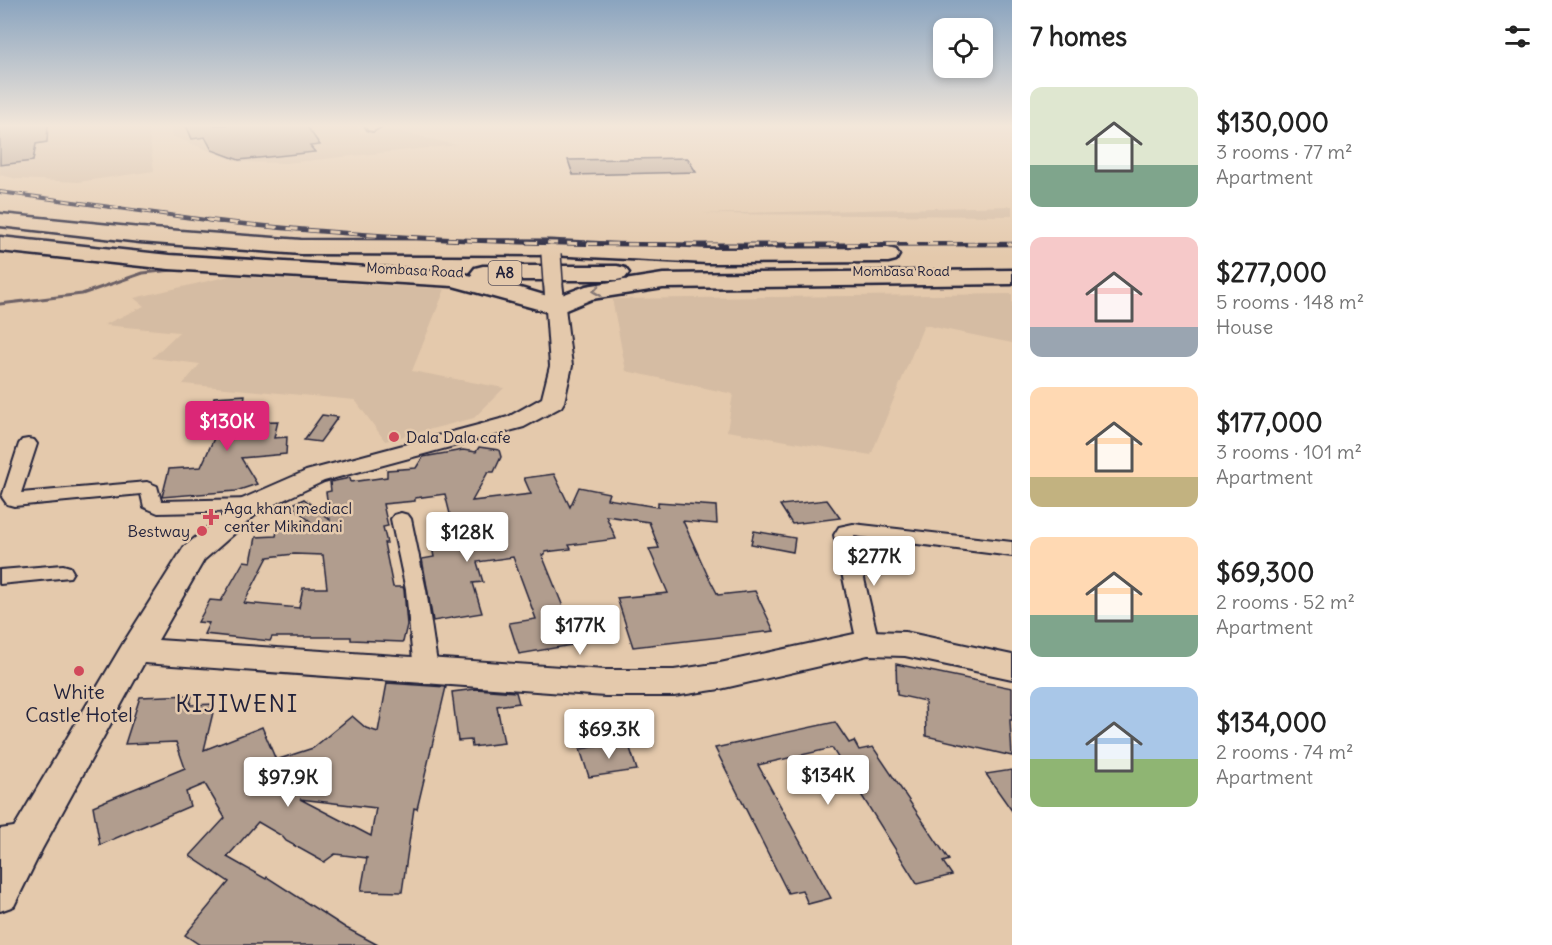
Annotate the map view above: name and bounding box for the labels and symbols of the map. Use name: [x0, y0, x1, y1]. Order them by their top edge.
street label: Mombasa Road: [366, 258, 464, 282]
road number: A8: [488, 261, 522, 285]
street label: Mombasa Road: [852, 262, 950, 280]
one-way arrow: [593, 285, 602, 297]
pin: $130K: [185, 401, 269, 452]
place label: Dala Dala cafe: [406, 427, 511, 447]
marker: Dala Dala cafe: [387, 430, 401, 444]
place label: Aga khan mediacl center Mikindani: [224, 498, 352, 536]
marker: Aga khan mediacl center Mikindani: [202, 508, 220, 526]
pin: $128K: [425, 512, 509, 563]
place label: Bestway: [128, 521, 190, 541]
marker: Bestway: [195, 524, 209, 538]
pin: $277K: [832, 536, 916, 587]
pin: $177K: [538, 605, 622, 656]
marker: White Castle Hotel: [72, 664, 86, 678]
place label: White Castle Hotel: [25, 679, 133, 727]
district label: KIJIWENI: [175, 688, 299, 718]
pin: $69.3K: [560, 709, 658, 760]
pin: $134K: [786, 755, 870, 806]
pin: $97.9K: [239, 757, 337, 808]

